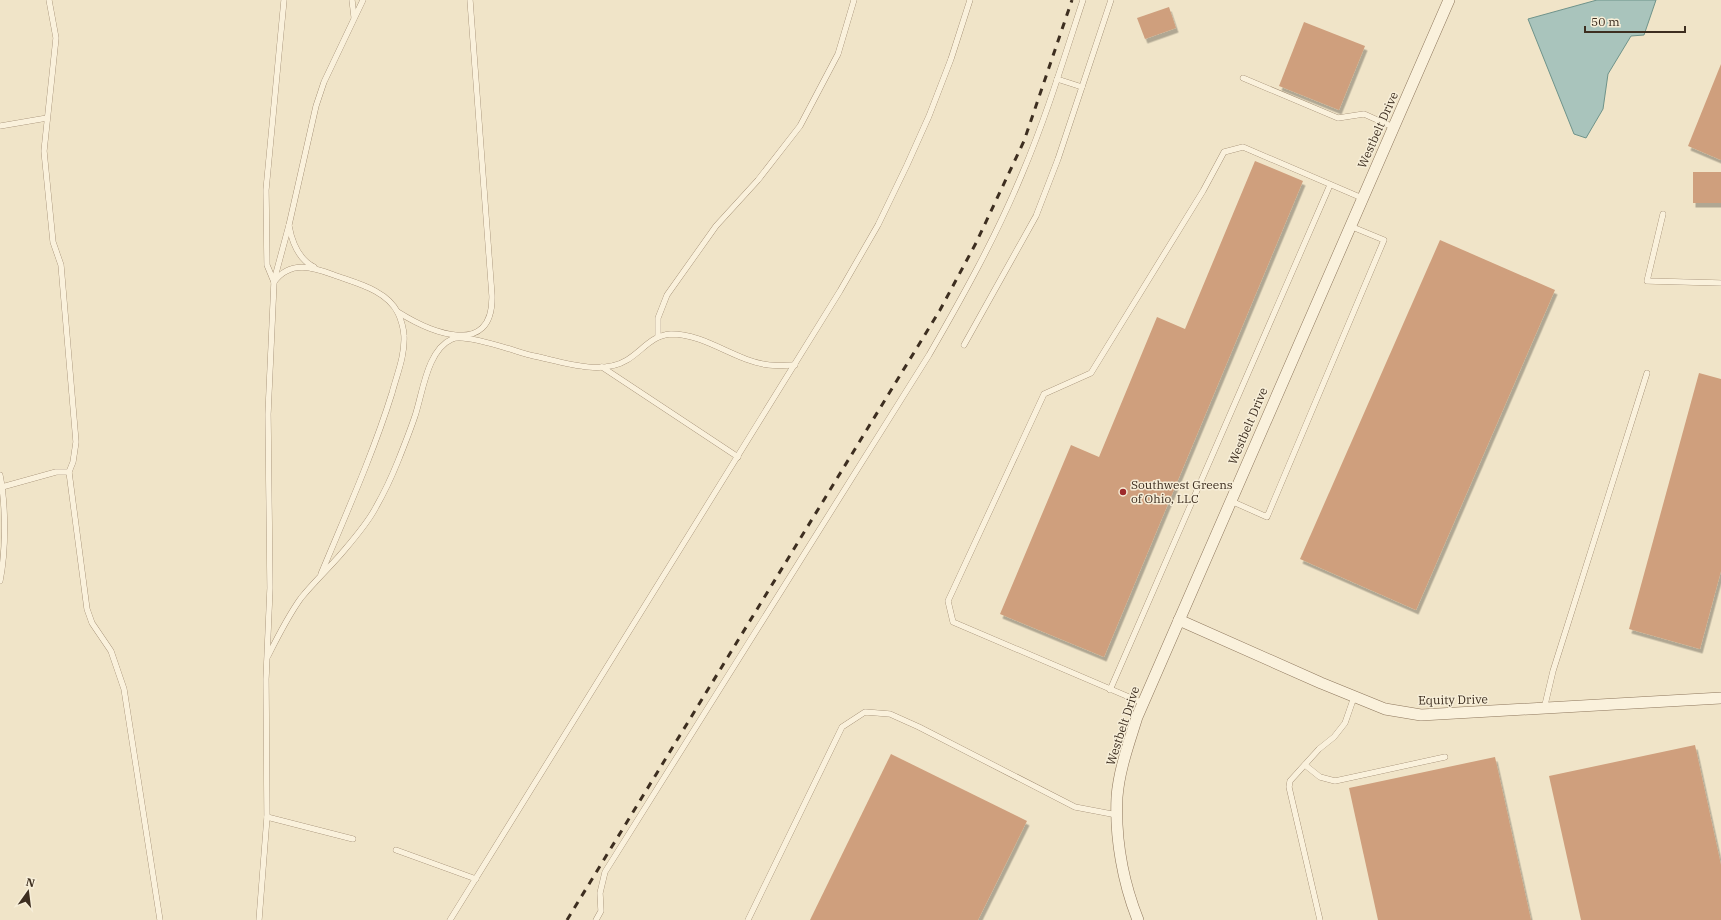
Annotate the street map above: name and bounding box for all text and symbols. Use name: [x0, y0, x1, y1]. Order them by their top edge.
scale bar: [1585, 8, 1685, 34]
text: 50 m: [1591, 14, 1620, 29]
street label: Westbelt Drive: [1354, 89, 1401, 170]
street label: Westbelt Drive: [1225, 385, 1270, 467]
place label: Southwest Greens of Ohio, LLC: [1131, 477, 1233, 506]
marker: Southwest Greens of Ohio, LLC: [1118, 487, 1128, 497]
street label: Westbelt Drive: [1103, 684, 1142, 767]
street label: Equity Drive: [1418, 691, 1488, 708]
north arrow: [8, 872, 48, 912]
text: N: [25, 874, 37, 890]

